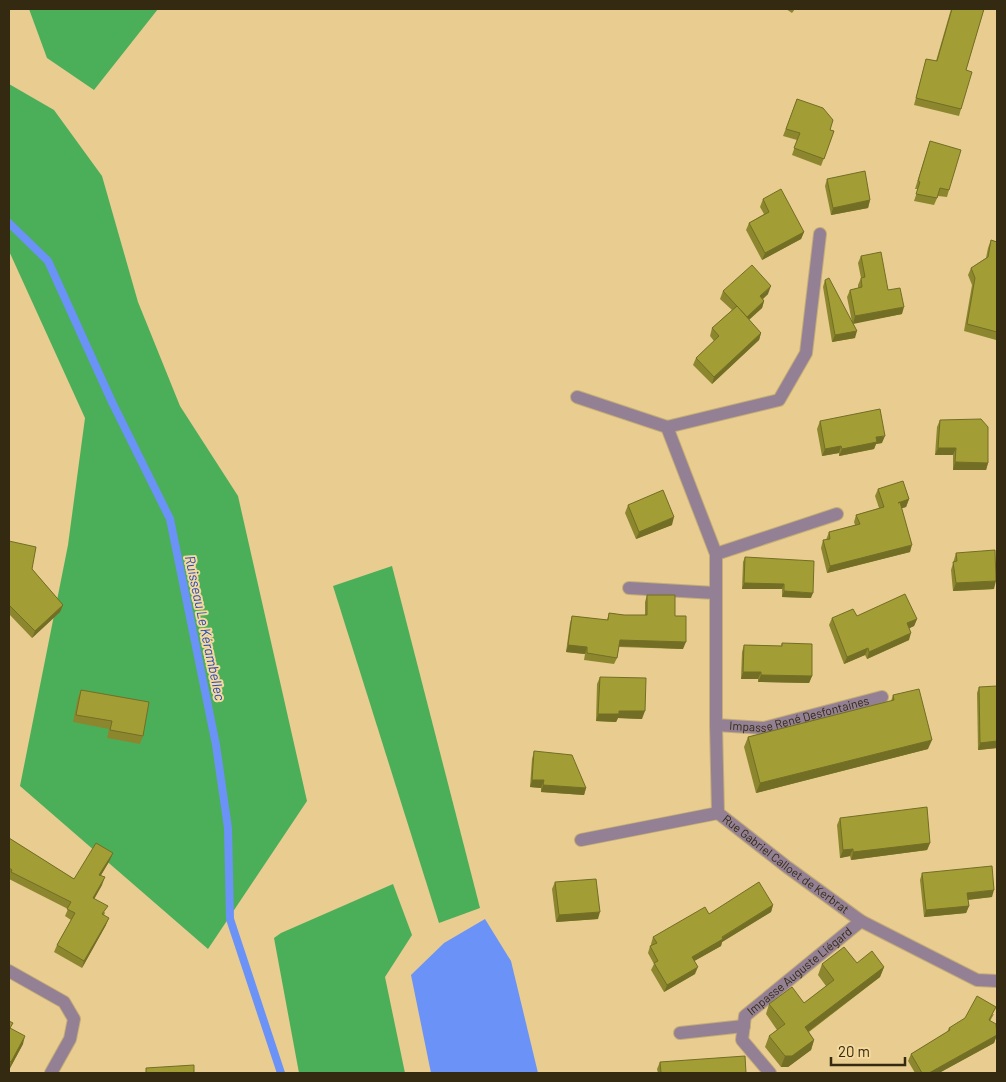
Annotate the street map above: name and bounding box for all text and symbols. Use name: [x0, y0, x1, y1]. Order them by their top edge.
water label: Ruisseau Le Kérambellec: [182, 554, 229, 702]
street label: Impasse René Desfontaines: [729, 693, 871, 734]
street label: Rue Gabriel Calloet de Kerbrat: [720, 811, 852, 916]
street label: Impasse Auguste Liégard: [744, 924, 854, 1017]
scale bar: [831, 1034, 905, 1066]
text: 20 m: [838, 1042, 870, 1060]

